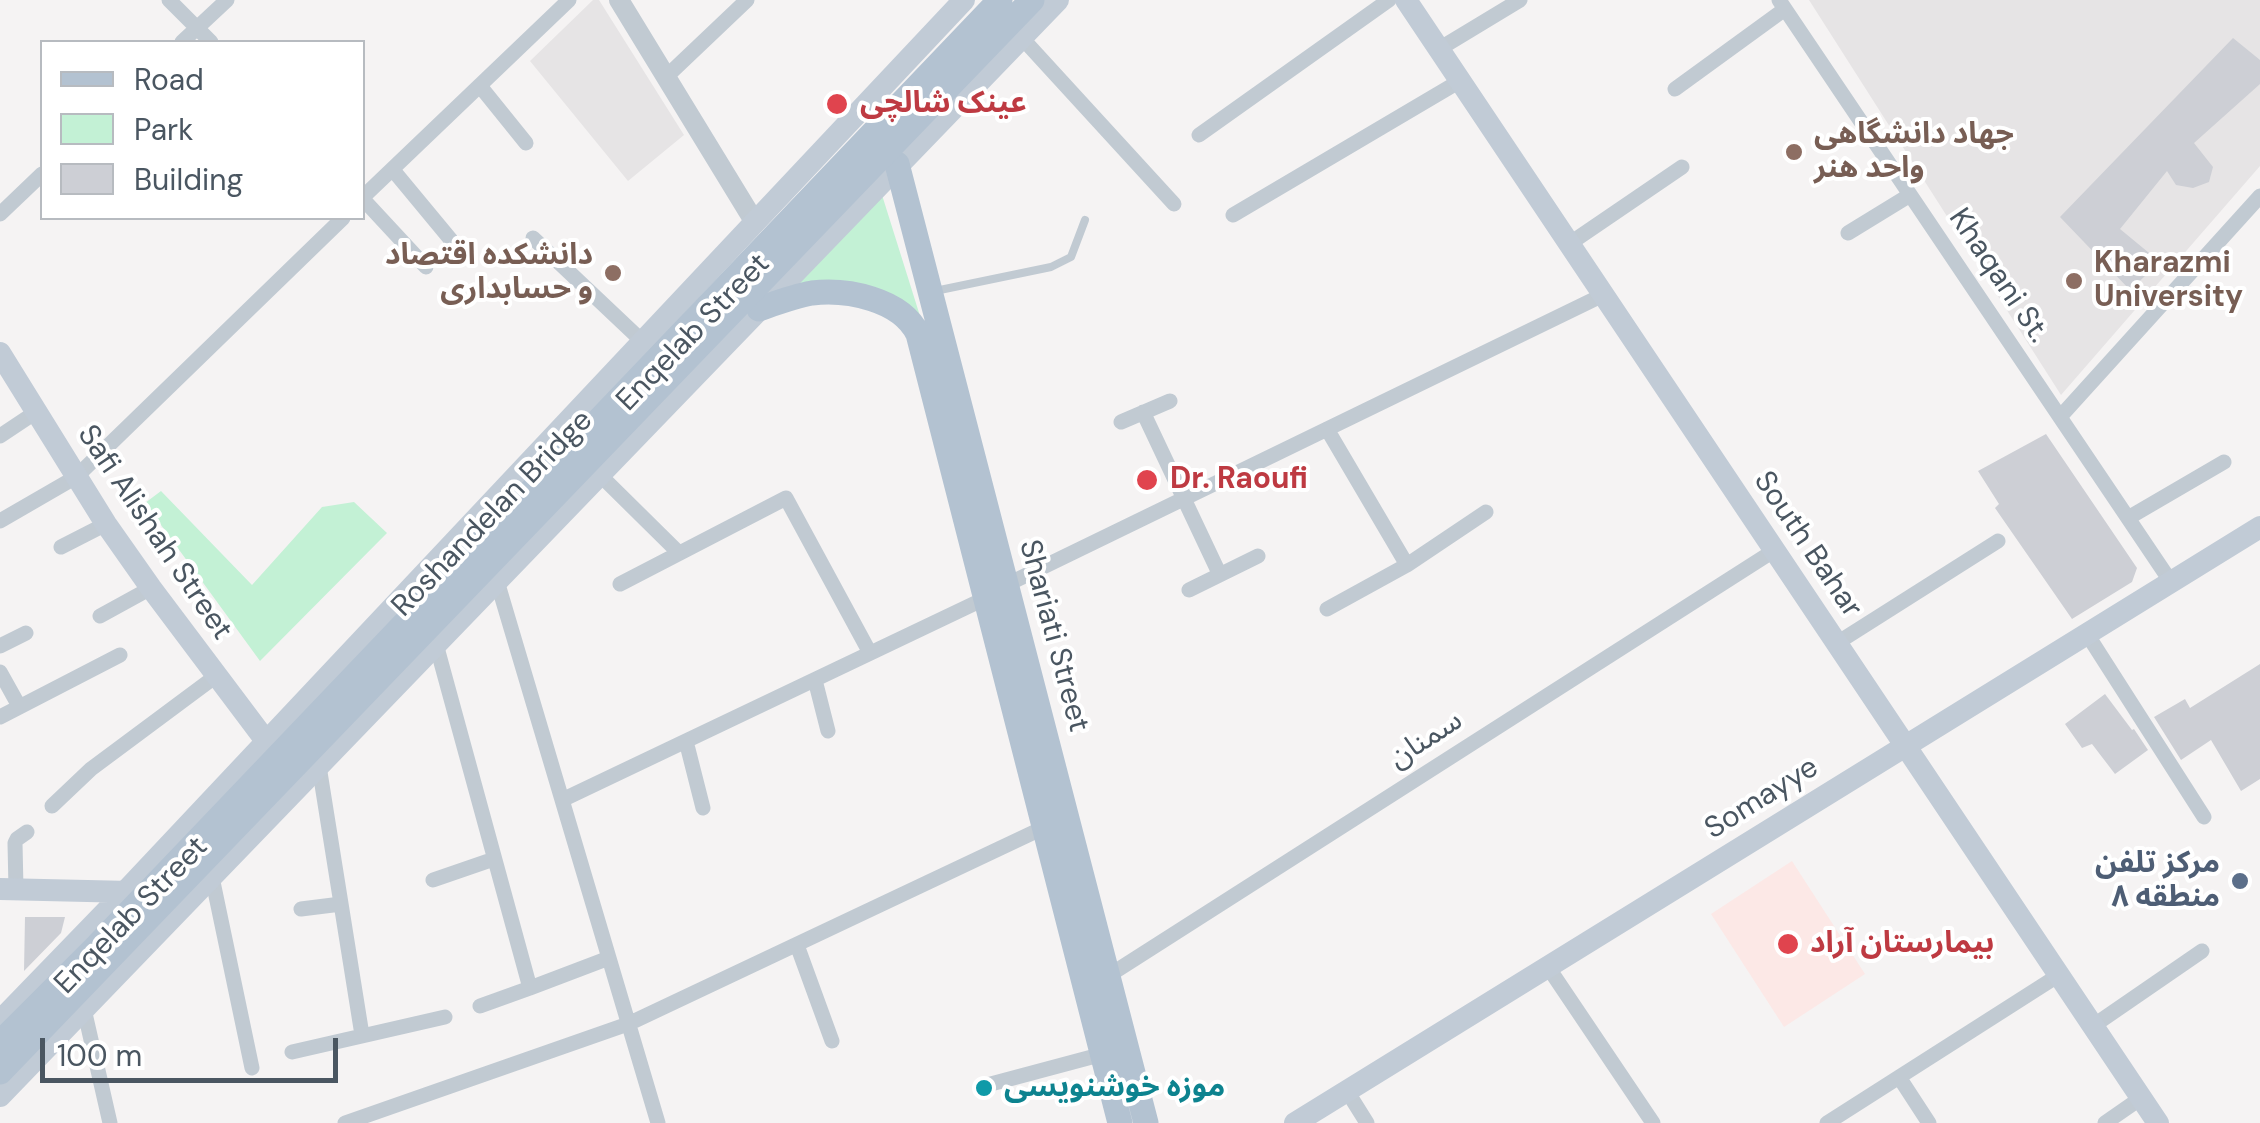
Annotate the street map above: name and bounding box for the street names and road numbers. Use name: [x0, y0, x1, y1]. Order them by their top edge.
street label: Khaqani St.: [1940, 202, 2056, 350]
street label: Enqelab Street: [610, 247, 778, 419]
street label: Roshandelan Bridge: [385, 403, 601, 625]
street label: Safi Alishah Street: [69, 419, 239, 647]
street label: South Bahar: [1745, 465, 1869, 625]
street label: Shariati Street: [1010, 536, 1096, 736]
street label: سمنان: [1382, 703, 1470, 777]
street label: Somayye: [1699, 750, 1825, 848]
street label: Enqelab Street: [48, 830, 216, 1002]

